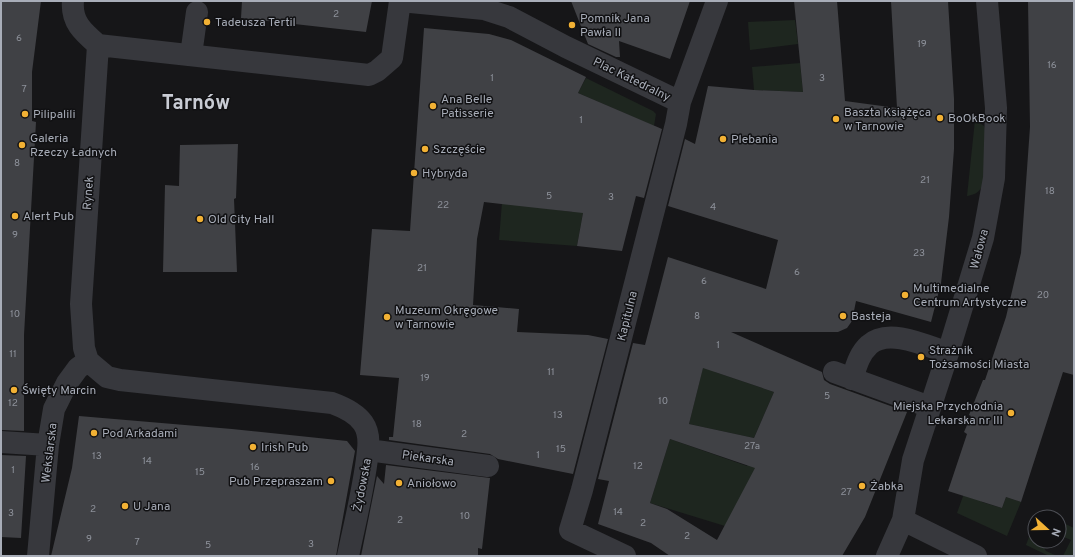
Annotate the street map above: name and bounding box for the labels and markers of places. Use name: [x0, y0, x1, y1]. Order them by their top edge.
place label: Pomnik Jana Pawła II: [580, 11, 650, 41]
place label: Tadeusza Tertil: [215, 15, 296, 31]
marker: Tadeusza Tertil: [202, 17, 212, 27]
marker: Pomnik Jana Pawła II: [567, 20, 577, 30]
place label: Ana Belle Patisserie: [441, 92, 494, 122]
marker: Ana Belle Patisserie: [428, 101, 438, 111]
place label: Baszta Książęca w Tarnowie: [844, 105, 931, 135]
place label: Pilipalili: [33, 107, 75, 123]
marker: Pilipalili: [20, 109, 30, 119]
place label: BoOkBook: [948, 111, 1006, 127]
marker: BoOkBook: [935, 113, 945, 123]
marker: Baszta Książęca w Tarnowie: [831, 114, 841, 124]
place label: Galeria Rzeczy Ładnych: [30, 131, 117, 161]
place label: Plebania: [731, 132, 778, 148]
marker: Plebania: [718, 134, 728, 144]
marker: Galeria Rzeczy Ładnych: [17, 140, 27, 150]
place label: Szczęście: [433, 142, 485, 158]
marker: Szczęście: [420, 144, 430, 154]
place label: Hybryda: [422, 166, 468, 182]
marker: Hybryda: [409, 168, 419, 178]
place label: Alert Pub: [23, 209, 74, 225]
marker: Alert Pub: [10, 211, 20, 221]
place label: Old City Hall: [208, 212, 274, 228]
marker: Old City Hall: [195, 214, 205, 224]
place label: Multimedialne Centrum Artystyczne: [913, 281, 1027, 311]
marker: Multimedialne Centrum Artystyczne: [900, 290, 910, 300]
place label: Muzeum Okręgowe w Tarnowie: [395, 303, 498, 333]
place label: Basteja: [851, 309, 891, 325]
marker: Basteja: [838, 311, 848, 321]
marker: Muzeum Okręgowe w Tarnowie: [382, 312, 392, 322]
place label: Strażnik Tożsamości Miasta: [929, 343, 1029, 373]
marker: Strażnik Tożsamości Miasta: [916, 352, 926, 362]
place label: Święty Marcin: [22, 383, 96, 399]
marker: Święty Marcin: [9, 385, 19, 395]
place label: Miejska Przychodnia Lekarska nr III: [893, 399, 1003, 429]
marker: Miejska Przychodnia Lekarska nr III: [1006, 408, 1016, 418]
place label: Pod Arkadami: [102, 426, 177, 442]
marker: Pod Arkadami: [89, 428, 99, 438]
place label: Irish Pub: [261, 440, 308, 456]
marker: Irish Pub: [248, 442, 258, 452]
place label: Pub Przepraszam: [229, 474, 323, 490]
marker: Pub Przepraszam: [326, 476, 336, 486]
place label: Aniołowo: [407, 476, 457, 492]
marker: Aniołowo: [394, 478, 404, 488]
place label: Żabka: [870, 479, 903, 495]
marker: Żabka: [857, 481, 867, 491]
place label: U Jana: [133, 499, 170, 515]
marker: U Jana: [120, 501, 130, 511]

